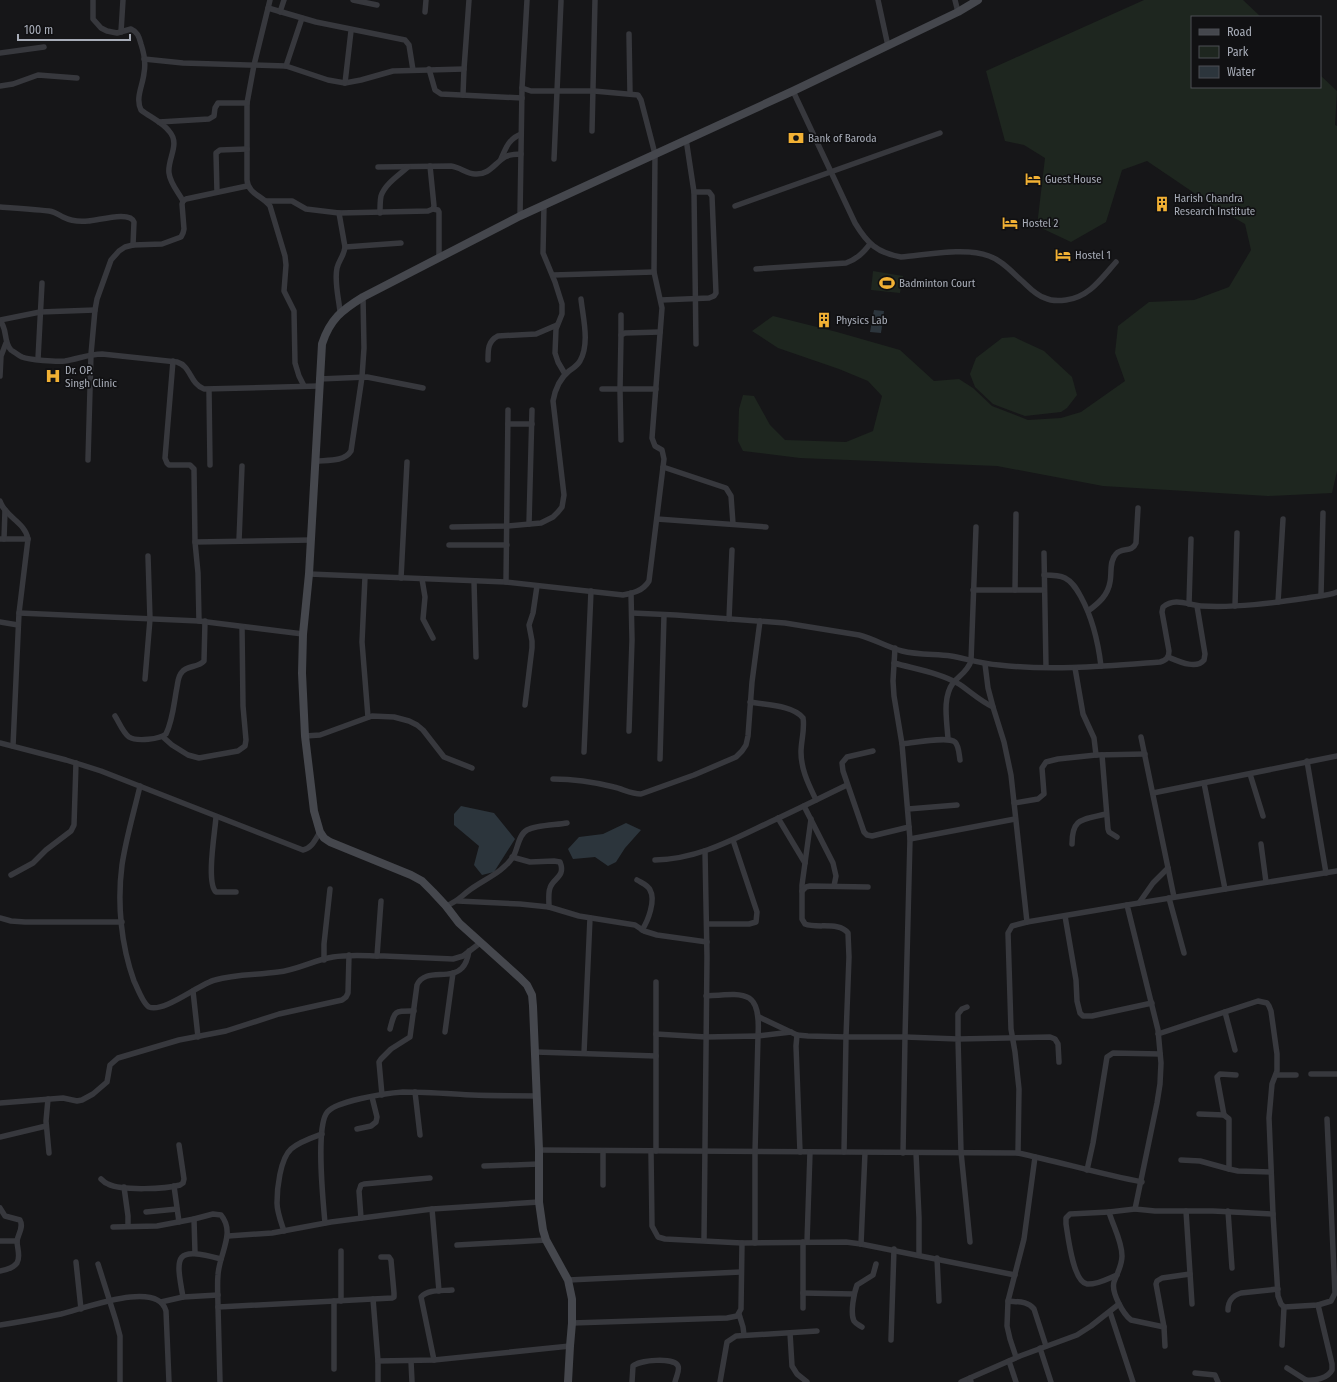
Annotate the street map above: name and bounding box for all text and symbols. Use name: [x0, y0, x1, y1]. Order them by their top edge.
scale bar: [18, 16, 130, 42]
legend: [1191, 16, 1321, 88]
text: 100 m: [24, 23, 53, 37]
text: Road: [1227, 25, 1252, 39]
text: Park: [1227, 45, 1249, 59]
text: Water: [1227, 65, 1256, 79]
bank icon: Bank of Baroda: [787, 129, 805, 147]
place label: Bank of Baroda: [808, 132, 877, 145]
hotel icon: Guest House: [1024, 170, 1042, 188]
place label: Guest House: [1045, 173, 1102, 186]
place label: Harish Chandra Research Institute: [1174, 192, 1255, 218]
building icon: Harish Chandra Research Institute: [1153, 195, 1171, 213]
hotel icon: Hostel 2: [1001, 214, 1019, 232]
place label: Hostel 2: [1022, 217, 1059, 230]
hotel icon: Hostel 1: [1054, 246, 1072, 264]
place label: Hostel 1: [1075, 249, 1111, 262]
sports icon: Badminton Court: [878, 274, 896, 292]
place label: Badminton Court: [899, 277, 976, 290]
building icon: Physics Lab: [815, 311, 833, 329]
place label: Physics Lab: [836, 314, 888, 327]
place label: Dr. OP. Singh Clinic: [65, 364, 117, 390]
hospital icon: Dr. OP. Singh Clinic: [44, 367, 62, 385]

